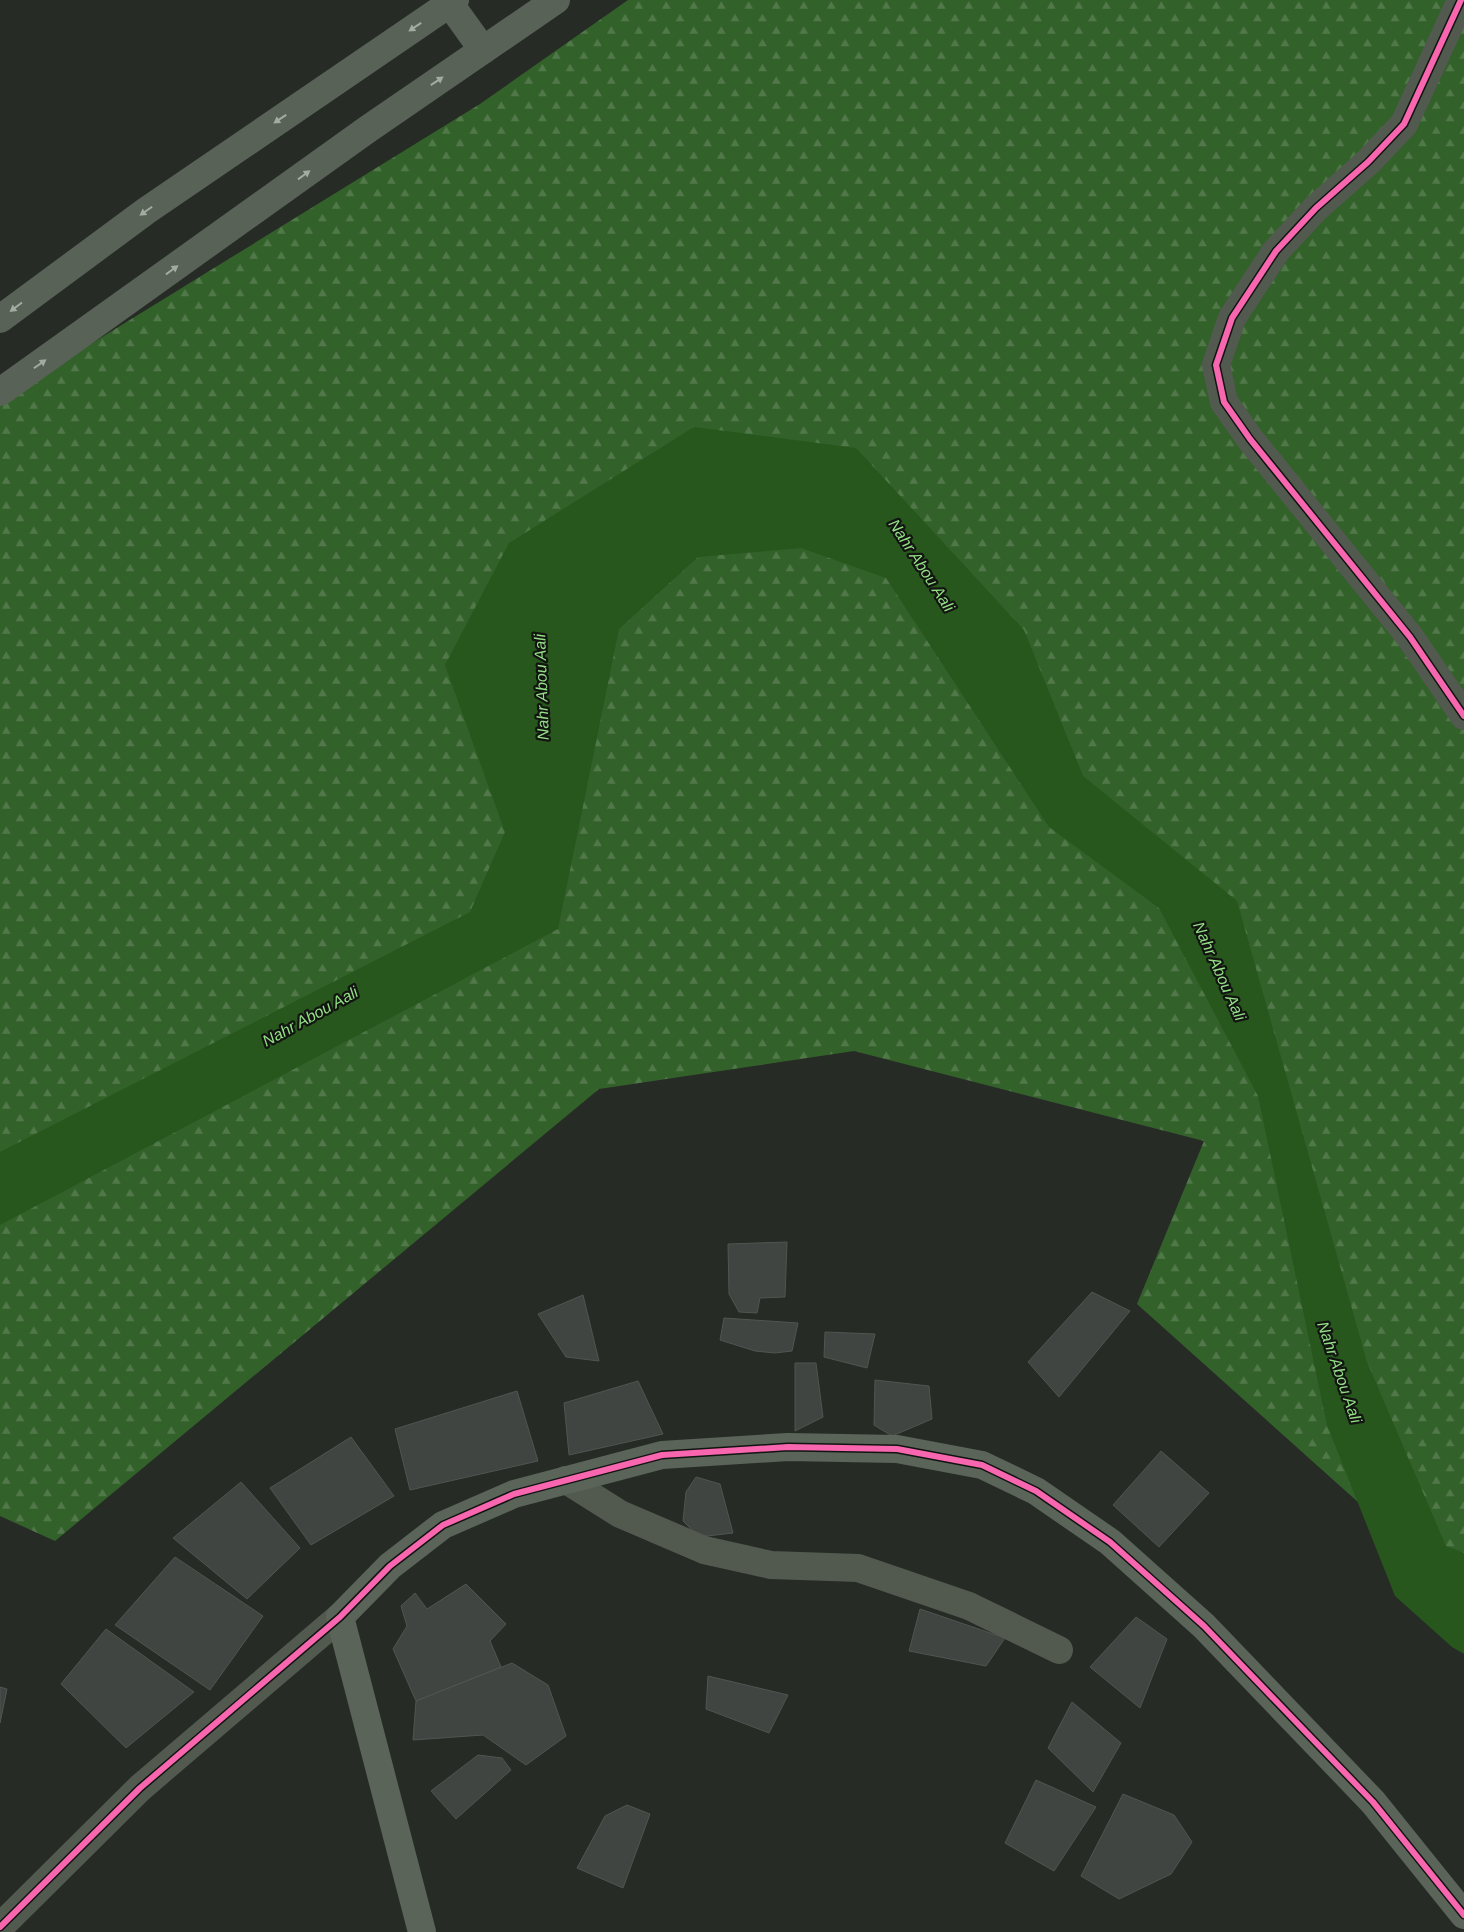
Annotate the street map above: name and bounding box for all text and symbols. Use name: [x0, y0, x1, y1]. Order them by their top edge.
one-way arrow: [408, 22, 421, 32]
one-way arrow: [430, 77, 444, 86]
one-way arrow: [273, 114, 287, 124]
one-way arrow: [297, 170, 311, 180]
one-way arrow: [140, 205, 153, 216]
one-way arrow: [165, 265, 179, 275]
one-way arrow: [9, 302, 23, 312]
one-way arrow: [33, 359, 47, 369]
water label: Nahr Abou Aali: [885, 516, 958, 615]
water label: Nahr Abou Aali: [531, 633, 552, 740]
water label: Nahr Abou Aali: [1190, 919, 1249, 1024]
water label: Nahr Abou Aali: [260, 983, 361, 1050]
water label: Nahr Abou Aali: [1314, 1319, 1365, 1426]

